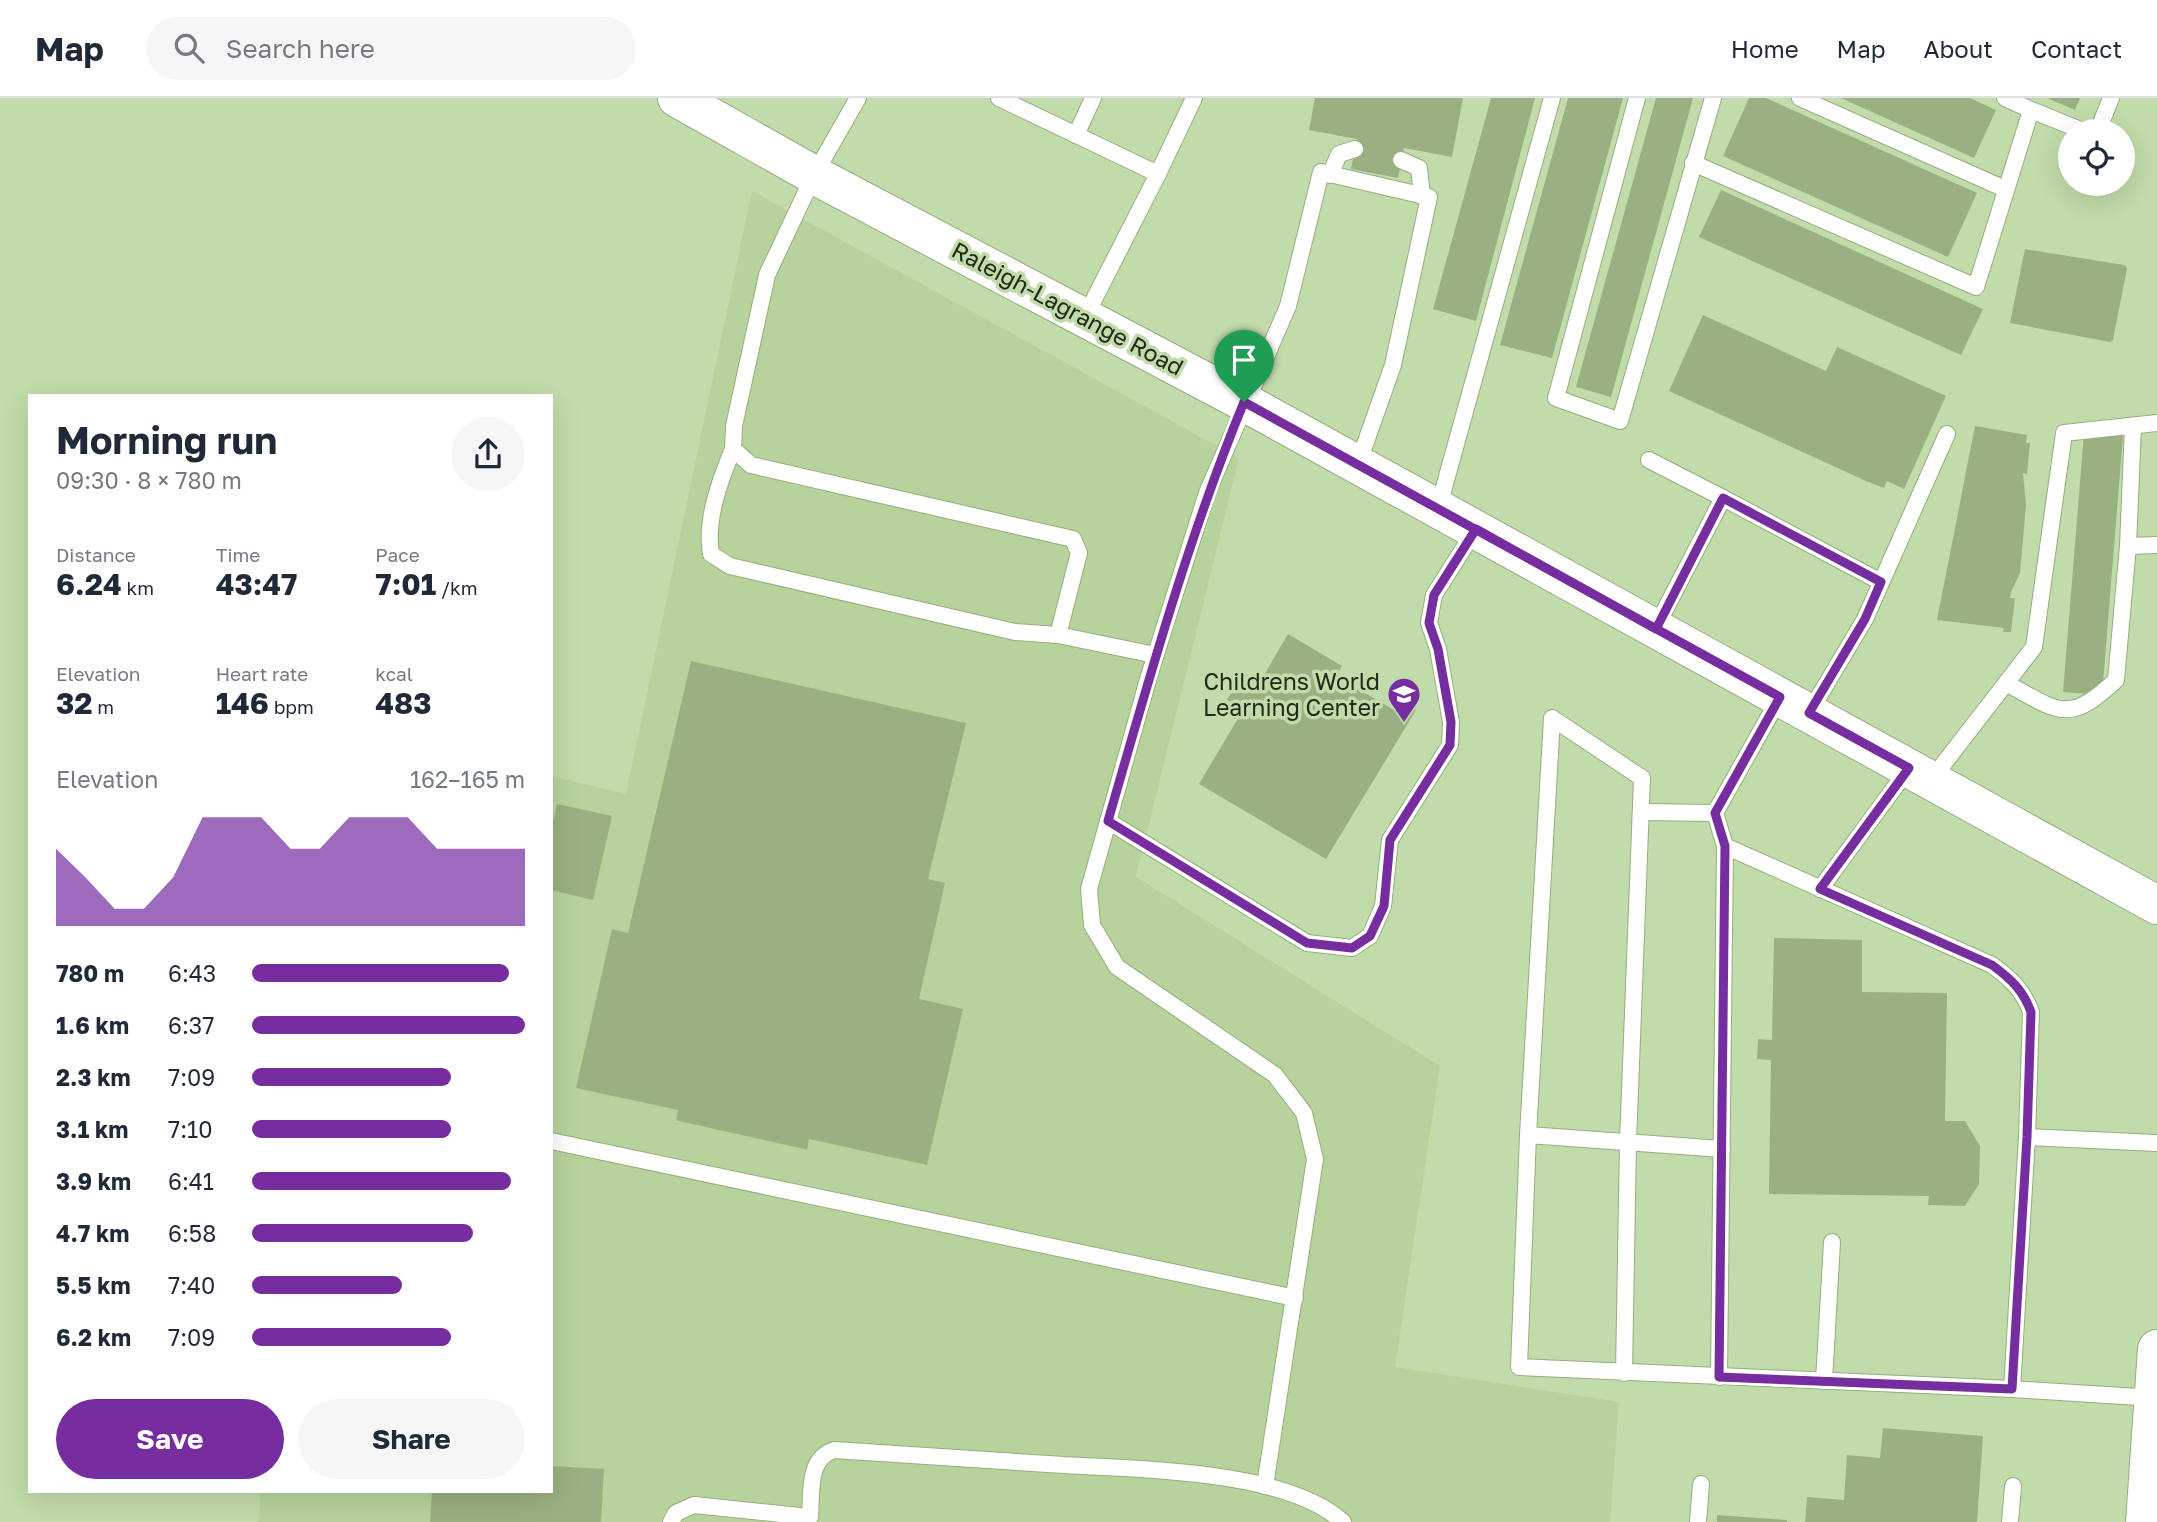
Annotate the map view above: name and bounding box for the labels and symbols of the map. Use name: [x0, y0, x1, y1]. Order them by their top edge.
street label: Raleigh-Lagrange Road: [948, 235, 1188, 381]
pin: [1214, 330, 1274, 402]
place label: Childrens World Learning Center: [1203, 667, 1380, 721]
school or university icon: Childrens World Learning Center: [1385, 675, 1423, 724]

